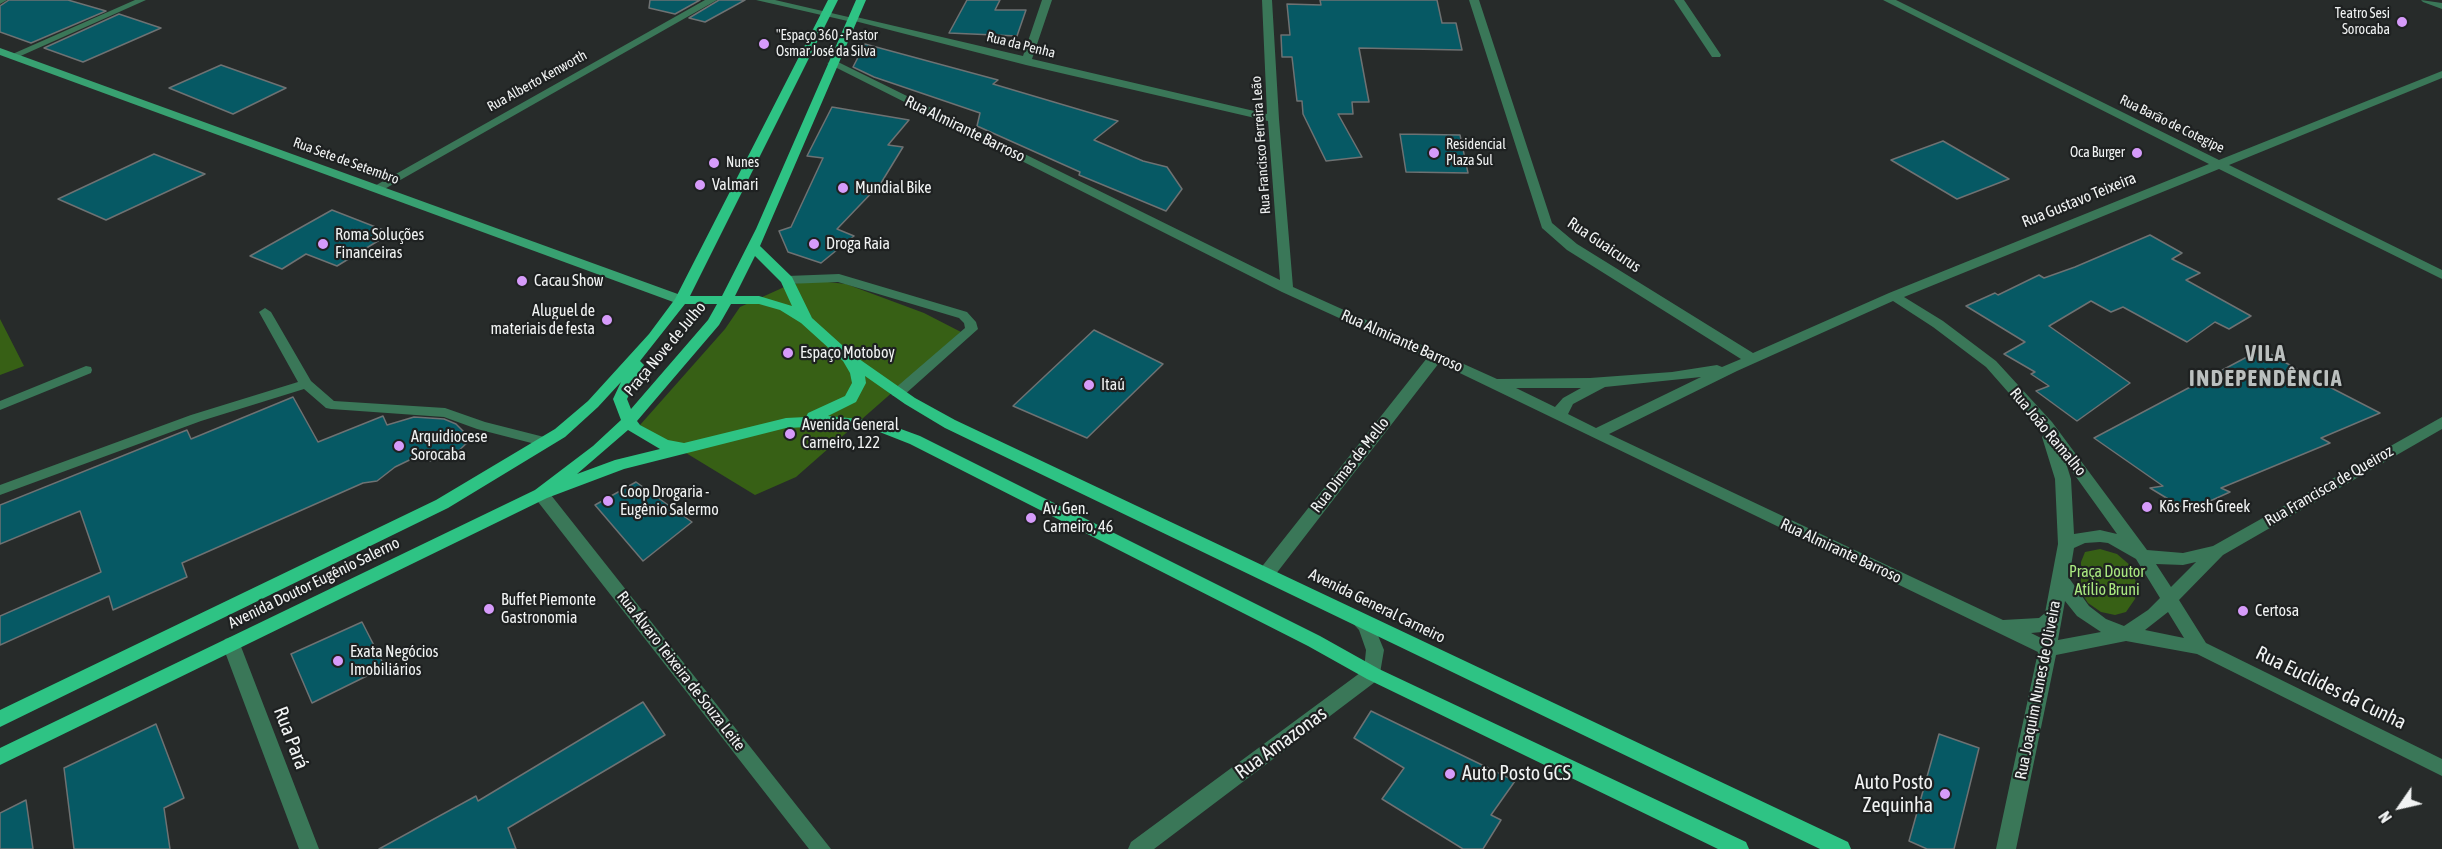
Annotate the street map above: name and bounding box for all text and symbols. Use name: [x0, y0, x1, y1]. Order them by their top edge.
place label: Teatro Sesi Sorocaba: [2335, 6, 2390, 38]
marker: Teatro Sesi Sorocaba: [2395, 15, 2409, 29]
place label: "Espaço 360 - Pastor Osmar José da Silva: [776, 28, 878, 60]
street label: Rua da Penha: [985, 28, 1057, 62]
marker: "Espaço 360 - Pastor Osmar José da Silva: [757, 37, 771, 51]
street label: Rua Alberto Kenworth: [484, 47, 590, 115]
street label: Rua Francisco Ferreira Leão: [1248, 75, 1274, 215]
street label: Rua Barão de Cotegipe: [2117, 91, 2227, 157]
street label: Rua Almirante Barroso: [902, 92, 1028, 166]
street label: Rua Sete de Setembro: [291, 134, 401, 188]
place label: Residencial Plaza Sul: [1446, 137, 1506, 170]
place label: Oca Burger: [2070, 145, 2125, 161]
marker: Residencial Plaza Sul: [1427, 146, 1441, 160]
marker: Oca Burger: [2130, 146, 2144, 160]
place label: Nunes: [726, 155, 759, 171]
marker: Nunes: [707, 156, 721, 170]
street label: Rua Gustavo Teixeira: [2019, 168, 2139, 232]
place label: Valmari: [712, 175, 758, 195]
marker: Valmari: [693, 178, 707, 192]
place label: Mundial Bike: [855, 178, 932, 198]
marker: Mundial Bike: [836, 181, 850, 195]
street label: Rua Guaicurus: [1564, 213, 1644, 277]
place label: Roma Soluções Financeiras: [335, 225, 424, 263]
place label: Droga Raia: [826, 234, 890, 254]
marker: Roma Soluções Financeiras: [316, 237, 330, 251]
marker: Droga Raia: [807, 237, 821, 251]
place label: Cacau Show: [534, 271, 603, 291]
marker: Cacau Show: [515, 274, 529, 288]
street label: Praça Nove de Julho: [620, 298, 710, 400]
place label: Aluguel de materiais de festa: [491, 301, 595, 339]
street label: Rua Almirante Barroso: [1338, 306, 1466, 376]
marker: Aluguel de materiais de festa: [600, 313, 614, 327]
district label: VILA INDEPENDÊNCIA: [2189, 341, 2343, 392]
place label: Espaço Motoboy: [800, 343, 895, 363]
marker: Espaço Motoboy: [781, 346, 795, 360]
place label: Itaú: [1101, 375, 1125, 395]
marker: Itaú: [1082, 378, 1096, 392]
street label: Rua João Ramalho: [2006, 384, 2090, 480]
street label: Rua Dimas de Mello: [1307, 414, 1393, 516]
place label: Avenida General Carneiro, 122: [802, 415, 899, 453]
place label: Arquidiocese Sorocaba: [411, 427, 487, 465]
marker: Avenida General Carneiro, 122: [783, 427, 797, 441]
marker: Arquidiocese Sorocaba: [392, 439, 406, 453]
street label: Rua Francisca de Queiroz: [2262, 441, 2396, 531]
place label: Coop Drogaria - Eugênio Salermo: [620, 482, 719, 520]
marker: Coop Drogaria - Eugênio Salermo: [601, 494, 615, 508]
place label: Kōs Fresh Greek: [2159, 497, 2250, 517]
place label: Av. Gen. Carneiro, 46: [1043, 499, 1113, 537]
marker: Kōs Fresh Greek: [2140, 500, 2154, 514]
marker: Av. Gen. Carneiro, 46: [1024, 511, 1038, 525]
street label: Rua Almirante Barroso: [1777, 515, 1905, 587]
street label: Avenida Doutor Eugênio Salerno: [225, 533, 403, 633]
park label: Praça Doutor Atílio Bruni: [2069, 562, 2145, 600]
street label: Avenida General Carneiro: [1306, 565, 1448, 647]
street label: Rua Álvaro Teixeira de Souza Leite: [613, 587, 749, 755]
place label: Buffet Piemonte Gastronomia: [501, 590, 596, 628]
street label: Rua Joaquim Nunes de Oliveira: [2011, 599, 2065, 781]
place label: Certosa: [2255, 601, 2299, 621]
marker: Buffet Piemonte Gastronomia: [482, 602, 496, 616]
marker: Certosa: [2236, 604, 2250, 618]
street label: Rua Euclides da Cunha: [2252, 641, 2410, 735]
place label: Exata Negócios Imobiliários: [350, 642, 439, 680]
marker: Exata Negócios Imobiliários: [331, 654, 345, 668]
street label: Rua Amazonas: [1230, 702, 1332, 784]
street label: Rua Pará: [268, 703, 314, 773]
place label: Auto Posto GCS: [1462, 762, 1571, 786]
marker: Auto Posto GCS: [1443, 767, 1457, 781]
place label: Auto Posto Zequinha: [1855, 771, 1933, 818]
north arrow: [2370, 777, 2430, 837]
marker: Auto Posto Zequinha: [1938, 787, 1952, 801]
text: N: [2375, 808, 2395, 826]

